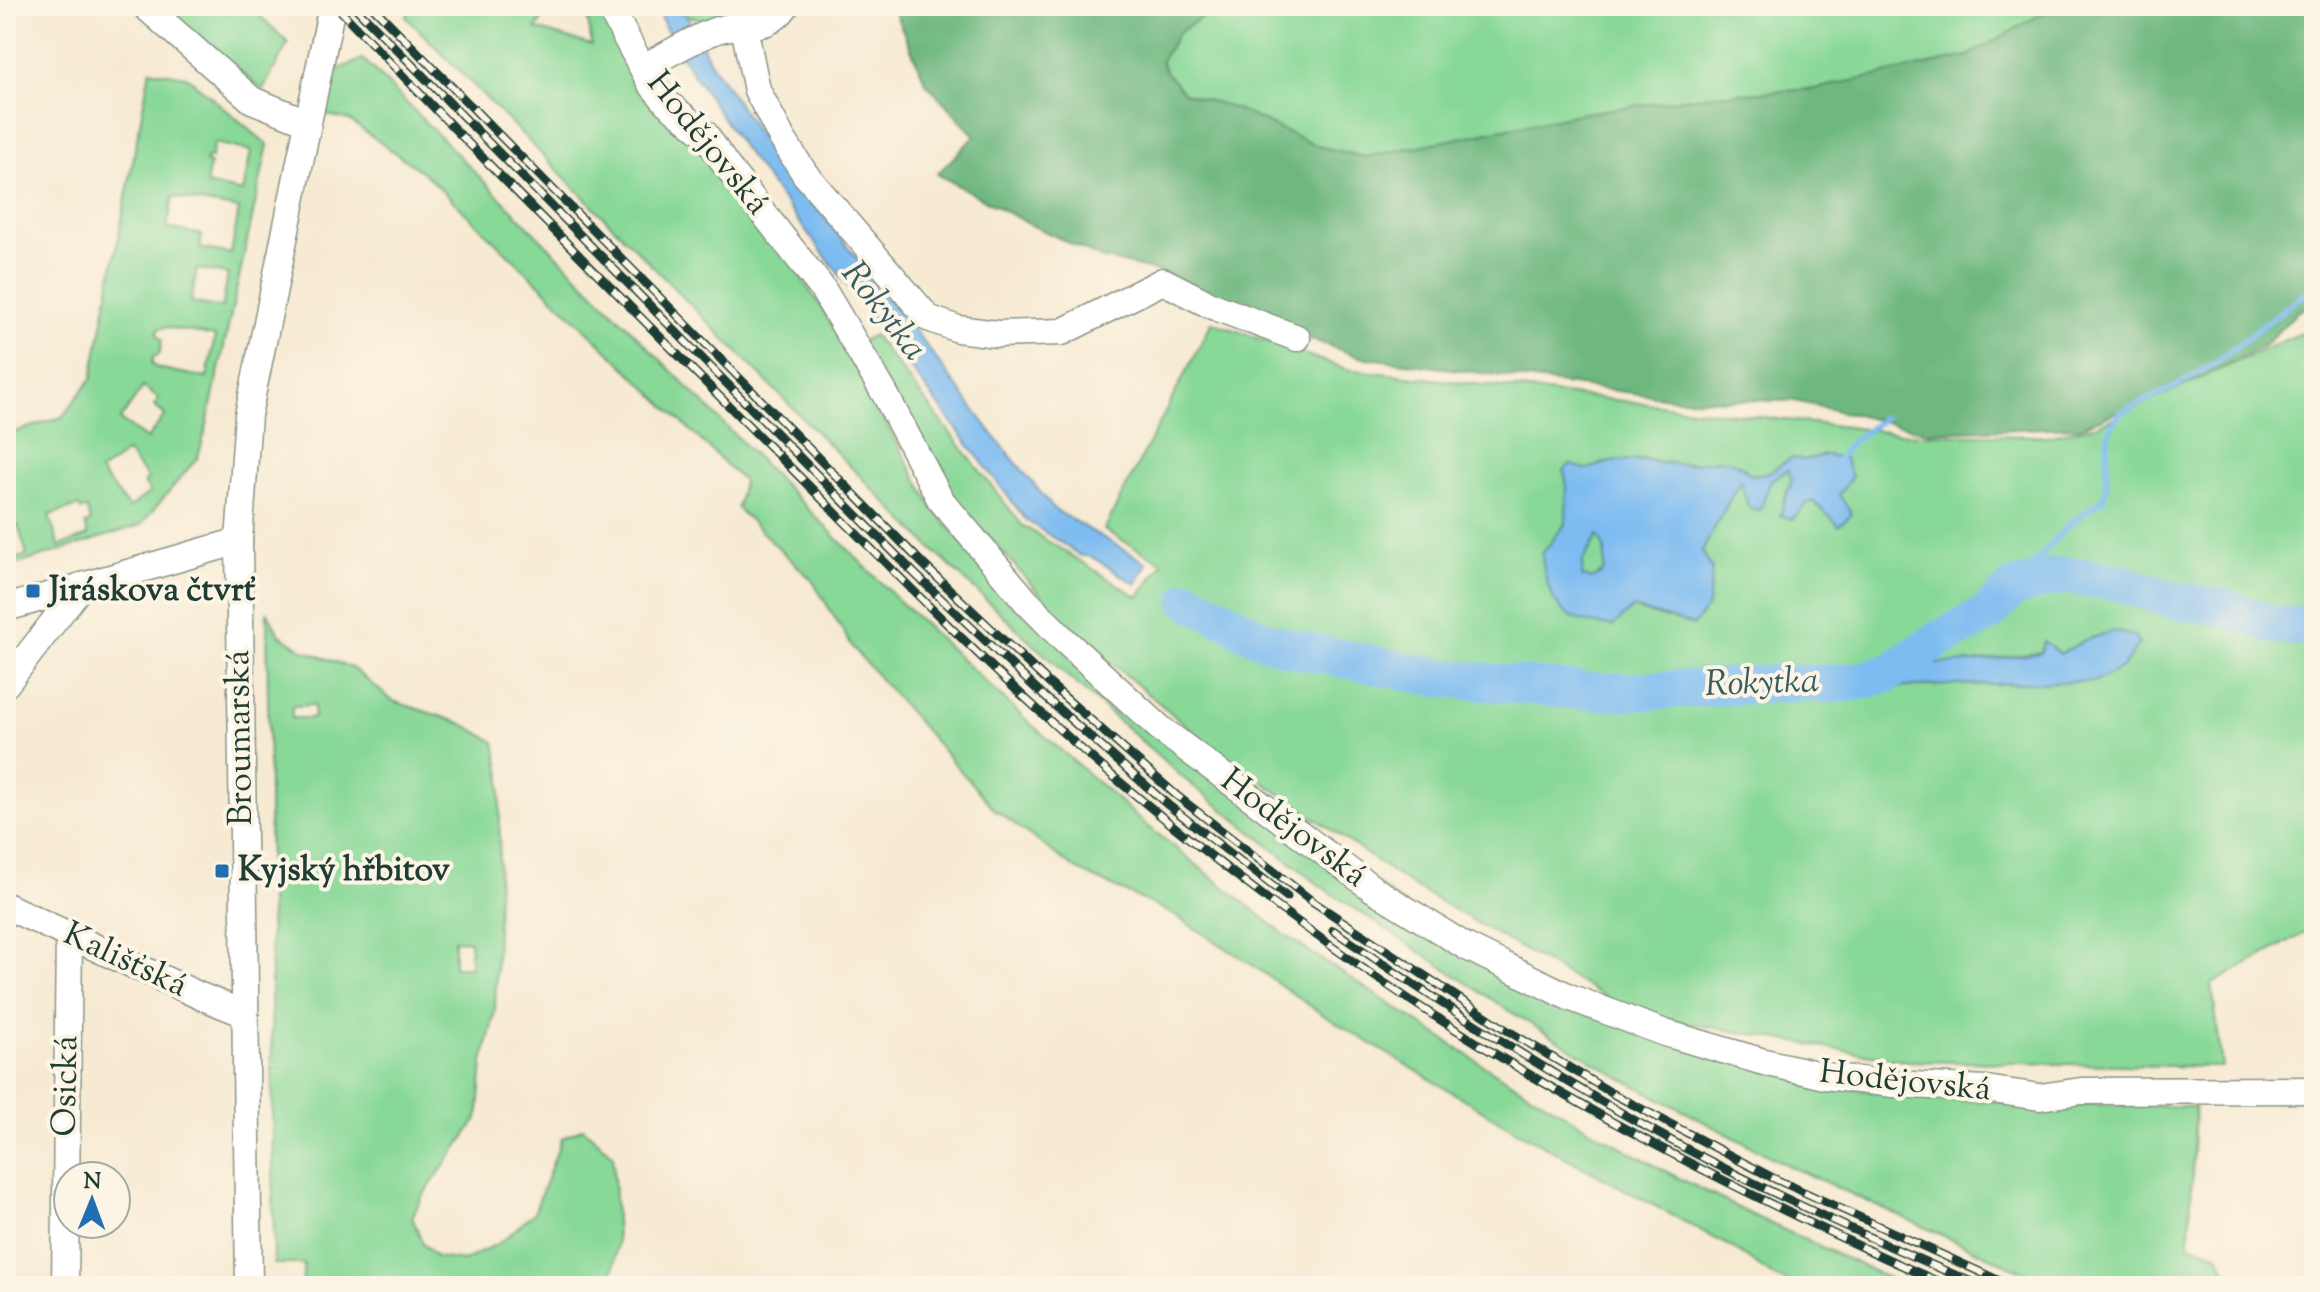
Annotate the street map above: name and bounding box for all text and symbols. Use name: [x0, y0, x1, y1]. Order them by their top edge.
street label: Hodějovská: [634, 62, 780, 226]
water label: Rokytka: [827, 251, 939, 373]
place label: Jiráskova čtvrť: [46, 567, 256, 616]
marker: Jiráskova čtvrť: [24, 582, 42, 600]
street label: Broumarská: [215, 650, 267, 826]
water label: Rokytka: [1704, 656, 1820, 712]
street label: Hodějovská: [1209, 758, 1377, 900]
place label: Kyjský hřbitov: [238, 847, 450, 896]
marker: Kyjský hřbitov: [213, 862, 231, 880]
street label: Kališťská: [55, 911, 195, 1011]
street label: Osická: [42, 1035, 92, 1137]
street label: Hodějovská: [1817, 1049, 1993, 1115]
north arrow: [52, 1160, 132, 1240]
text: N: [83, 1167, 102, 1199]

